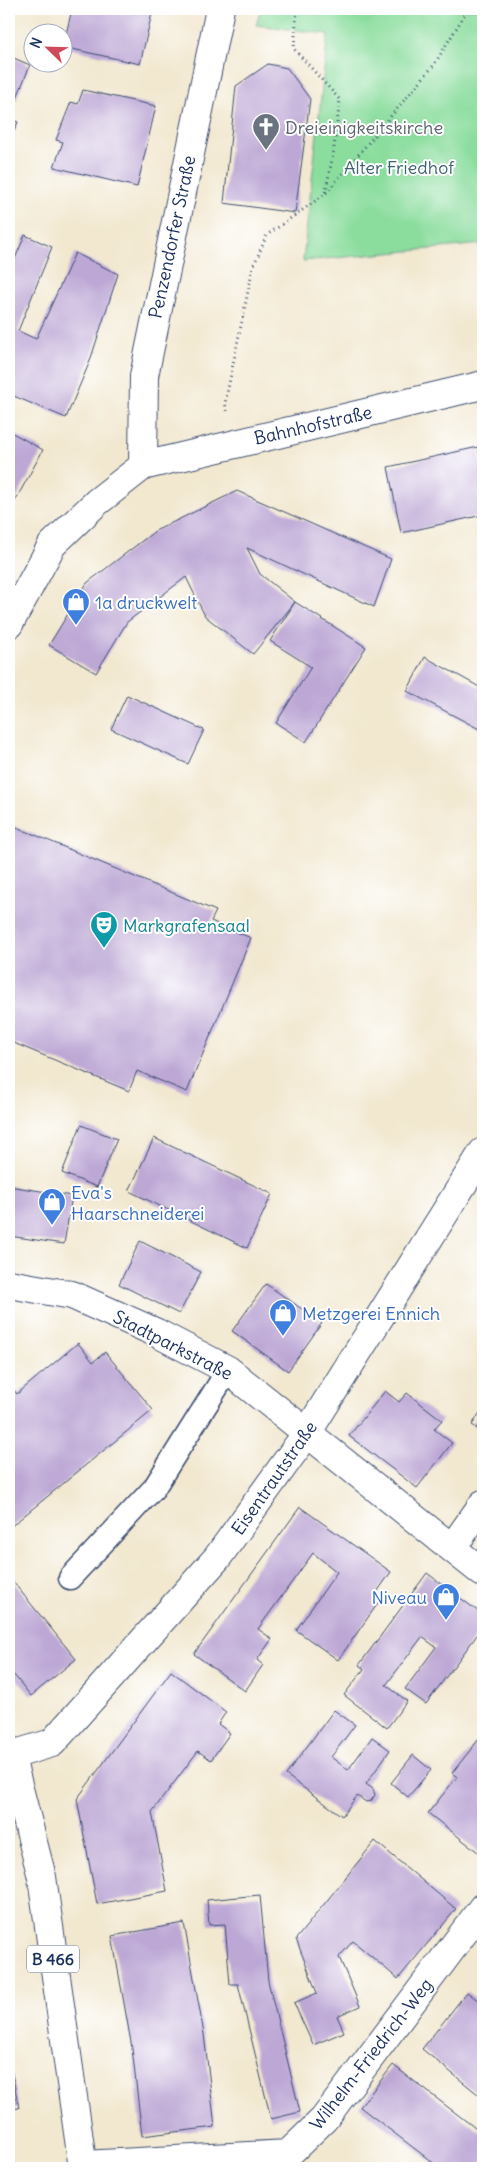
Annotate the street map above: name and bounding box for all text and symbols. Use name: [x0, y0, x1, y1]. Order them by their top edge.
north arrow: [22, 22, 72, 72]
text: N: [26, 35, 46, 51]
church icon: Dreieinigkeitskirche: [251, 112, 281, 151]
place label: Dreieinigkeitskirche: [285, 116, 443, 139]
street label: Penzendorfer Straße: [143, 153, 201, 321]
park label: Alter Friedhof: [344, 156, 455, 179]
street label: Bahnhofstraße: [252, 400, 374, 450]
shop icon: 1a druckwelt: [61, 587, 91, 626]
place label: 1a druckwelt: [95, 591, 197, 614]
theatre icon: Markgrafensaal: [89, 910, 119, 949]
place label: Markgrafensaal: [123, 914, 250, 937]
place label: Eva's Haarschneiderei: [71, 1181, 204, 1225]
shop icon: Eva's Haarschneiderei: [37, 1187, 67, 1226]
shop icon: Metzgerei Ennich: [268, 1298, 298, 1337]
place label: Metzgerei Ennich: [302, 1302, 440, 1325]
street label: Stadtparkstraße: [109, 1305, 237, 1385]
street label: Eisentrautstraße: [226, 1417, 322, 1539]
shop icon: Niveau: [431, 1582, 461, 1621]
place label: Niveau: [371, 1586, 427, 1609]
road number: B 466: [27, 1946, 79, 1972]
street label: Wilhelm-Friedrich-Weg: [305, 1973, 437, 2135]

